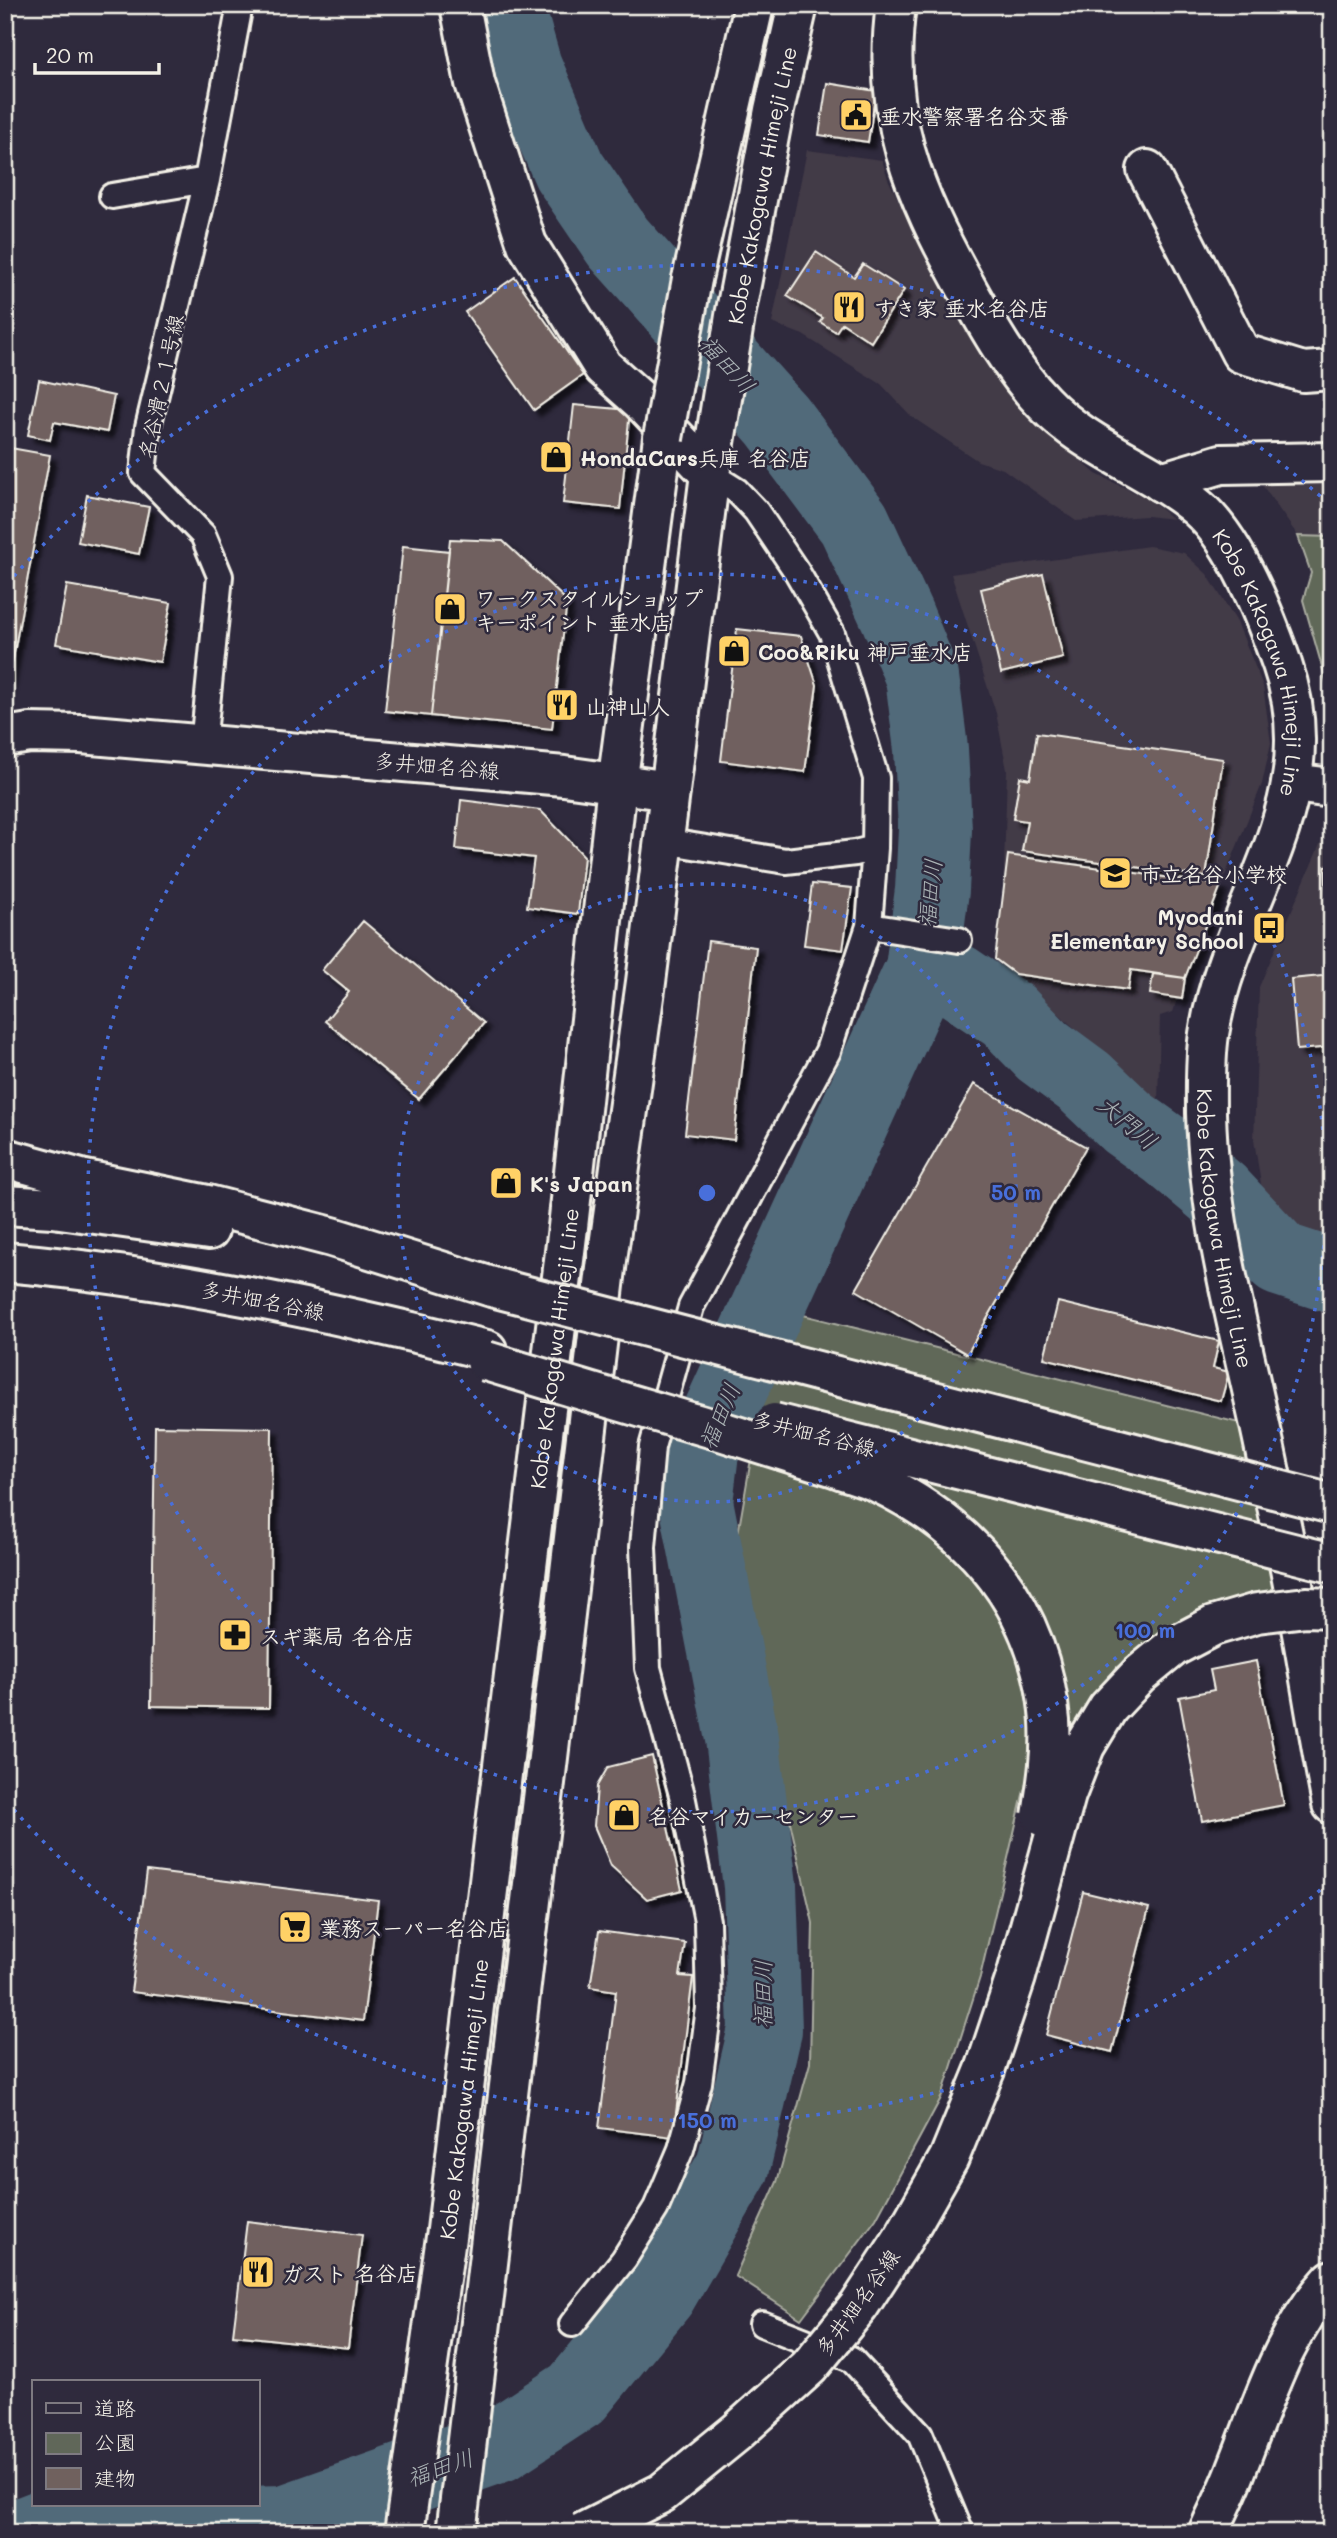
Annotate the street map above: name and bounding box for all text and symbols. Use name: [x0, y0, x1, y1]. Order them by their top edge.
scale bar: [35, 32, 159, 76]
text: 20 m: [46, 41, 94, 68]
street label: Kobe Kakogawa Himeji Line: [720, 44, 802, 326]
public building icon: 垂水警察署名谷交番: [837, 96, 875, 134]
place label: 垂水警察署名谷交番: [880, 102, 1069, 129]
restaurant icon: すき家 垂水名谷店: [830, 288, 868, 326]
place label: すき家 垂水名谷店: [874, 294, 1050, 321]
street label: 名谷滑２１号線: [132, 311, 188, 461]
water label: 福田川: [694, 328, 762, 400]
shop icon: HondaCars兵庫 名谷店: [537, 438, 575, 476]
place label: HondaCars兵庫 名谷店: [580, 444, 810, 471]
street label: Kobe Kakogawa Himeji Line: [1208, 523, 1309, 799]
place label: ワークスタイルショップ キーポイント 垂水店: [475, 584, 703, 635]
shop icon: ワークスタイルショップ キーポイント 垂水店: [431, 590, 469, 628]
shop icon: Coo&Riku 神戸垂水店: [715, 632, 753, 670]
place label: Coo&Riku 神戸垂水店: [758, 638, 972, 665]
restaurant icon: 山神山人: [543, 686, 581, 724]
place label: 山神山人: [586, 692, 670, 719]
street label: 多井畑名谷線: [373, 746, 501, 784]
school or university icon: 市立名谷小学校: [1096, 854, 1134, 892]
water label: 福田川: [910, 857, 948, 929]
place label: 市立名谷小学校: [1140, 860, 1287, 887]
place label: Myodani Elementary School: [1050, 903, 1244, 955]
bus stop icon: Myodani Elementary School: [1250, 909, 1288, 947]
water label: 大門川: [1092, 1088, 1164, 1156]
street label: Kobe Kakogawa Himeji Line: [1192, 1089, 1260, 1370]
shop icon: K's Japan: [487, 1164, 525, 1202]
place label: K's Japan: [530, 1170, 632, 1197]
text: 50 m: [991, 1178, 1041, 1205]
centre of rings: [695, 1181, 719, 1205]
street label: Kobe Kakogawa Himeji Line: [523, 1207, 584, 1490]
street label: 多井畑名谷線: [199, 1275, 327, 1325]
water label: 福田川: [692, 1378, 746, 1454]
street label: 多井畑名谷線: [750, 1405, 878, 1461]
pharmacy icon: スギ薬局 名谷店: [216, 1616, 254, 1654]
text: 100 m: [1115, 1616, 1175, 1643]
place label: スギ薬局 名谷店: [260, 1622, 415, 1649]
shop icon: 名谷マイカーセンター: [605, 1796, 643, 1834]
place label: 名谷マイカーセンター: [648, 1802, 858, 1829]
supermarket icon: 業務スーパー名谷店: [276, 1908, 314, 1946]
place label: 業務スーパー名谷店: [320, 1914, 508, 1941]
street label: Kobe Kakogawa Himeji Line: [432, 1957, 493, 2241]
water label: 福田川: [747, 1960, 777, 2029]
text: 150 m: [677, 2106, 737, 2133]
street label: 多井畑名谷線: [809, 2243, 905, 2361]
restaurant icon: ガスト 名谷店: [239, 2253, 277, 2291]
place label: ガスト 名谷店: [282, 2259, 418, 2286]
legend: [32, 2380, 259, 2506]
text: 道路: [94, 2394, 136, 2421]
text: 公園: [94, 2428, 136, 2455]
water label: 福田川: [402, 2442, 478, 2492]
text: 建物: [94, 2464, 136, 2491]

